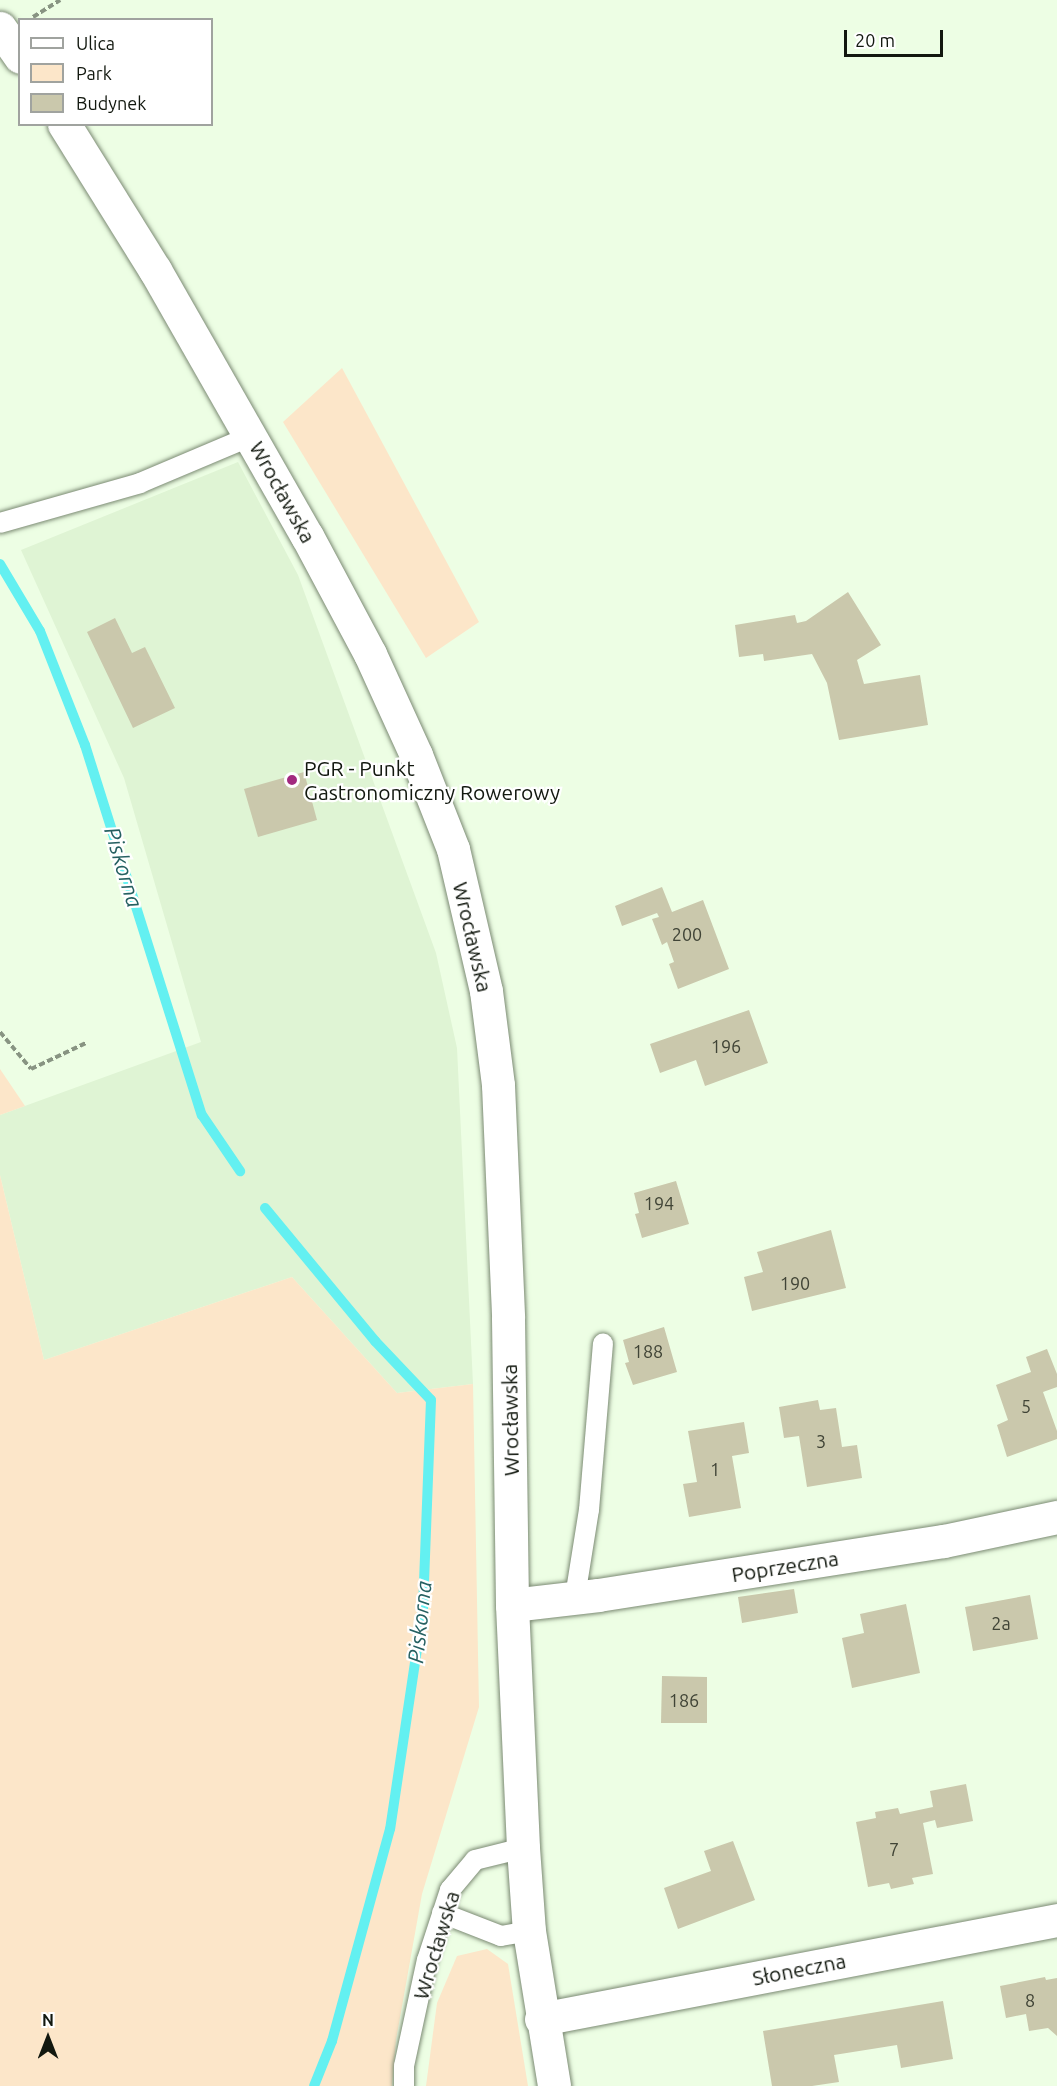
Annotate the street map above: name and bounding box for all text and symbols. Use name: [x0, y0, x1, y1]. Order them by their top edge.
legend: [18, 18, 213, 126]
scale bar: [847, 18, 946, 56]
text: 20 m: [855, 30, 895, 50]
text: Ulica: [76, 33, 115, 53]
text: Park: [76, 63, 112, 83]
text: Budynek: [76, 93, 146, 113]
street label: Wrocławska: [245, 437, 321, 547]
place label: PGR - Punkt Gastronomiczny Rowerowy: [304, 755, 560, 805]
marker: PGR - Punkt Gastronomiczny Rowerowy: [285, 773, 299, 787]
water label: Piskorna: [99, 824, 149, 910]
street label: Wrocławska: [448, 879, 498, 995]
house number: 200: [672, 923, 702, 945]
house number: 196: [711, 1035, 741, 1057]
house number: 194: [644, 1192, 674, 1214]
house number: 190: [780, 1272, 810, 1294]
house number: 188: [633, 1340, 663, 1362]
street label: Wrocławska: [496, 1364, 524, 1476]
house number: 5: [1021, 1395, 1031, 1417]
house number: 3: [816, 1430, 826, 1452]
house number: 1: [710, 1458, 720, 1480]
street label: Poprzeczna: [730, 1545, 840, 1587]
water label: Piskorna: [402, 1579, 436, 1665]
house number: 2a: [991, 1612, 1011, 1634]
house number: 186: [669, 1689, 699, 1711]
house number: 7: [889, 1838, 899, 1860]
street label: Wrocławska: [408, 1888, 464, 2002]
street label: Słoneczna: [750, 1948, 848, 1990]
house number: 8: [1025, 1989, 1035, 2011]
north arrow: [18, 2008, 78, 2068]
text: N: [42, 2011, 54, 2029]

